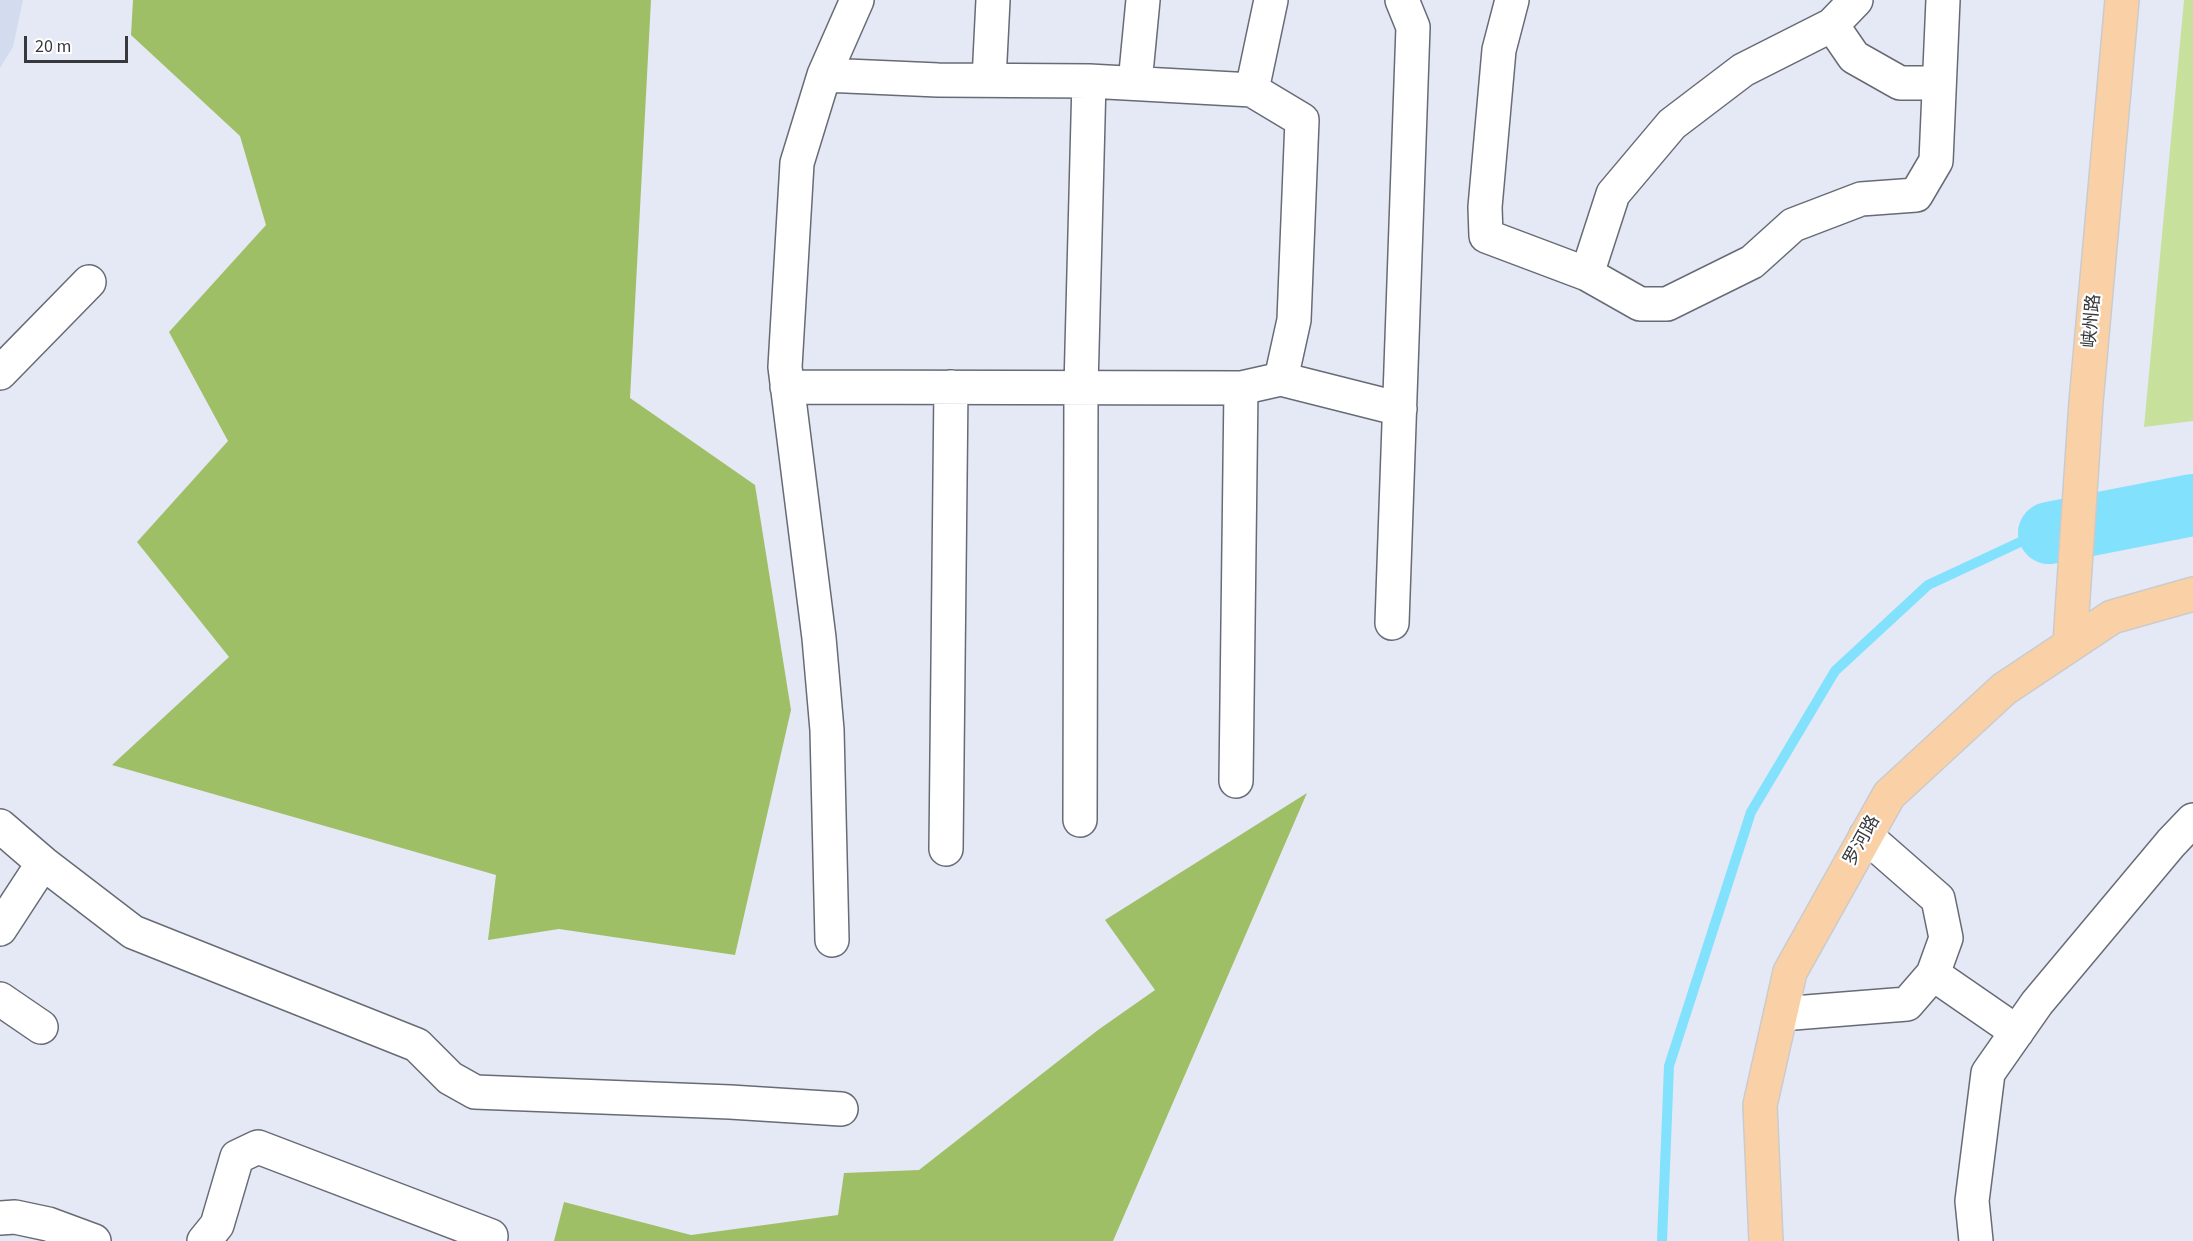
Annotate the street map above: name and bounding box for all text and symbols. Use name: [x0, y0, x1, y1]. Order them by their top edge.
scale bar: [27, 24, 130, 62]
text: 20 m: [35, 34, 71, 59]
street label: 峡州路: [2080, 293, 2106, 349]
street label: 罗河路: [1840, 812, 1886, 870]

